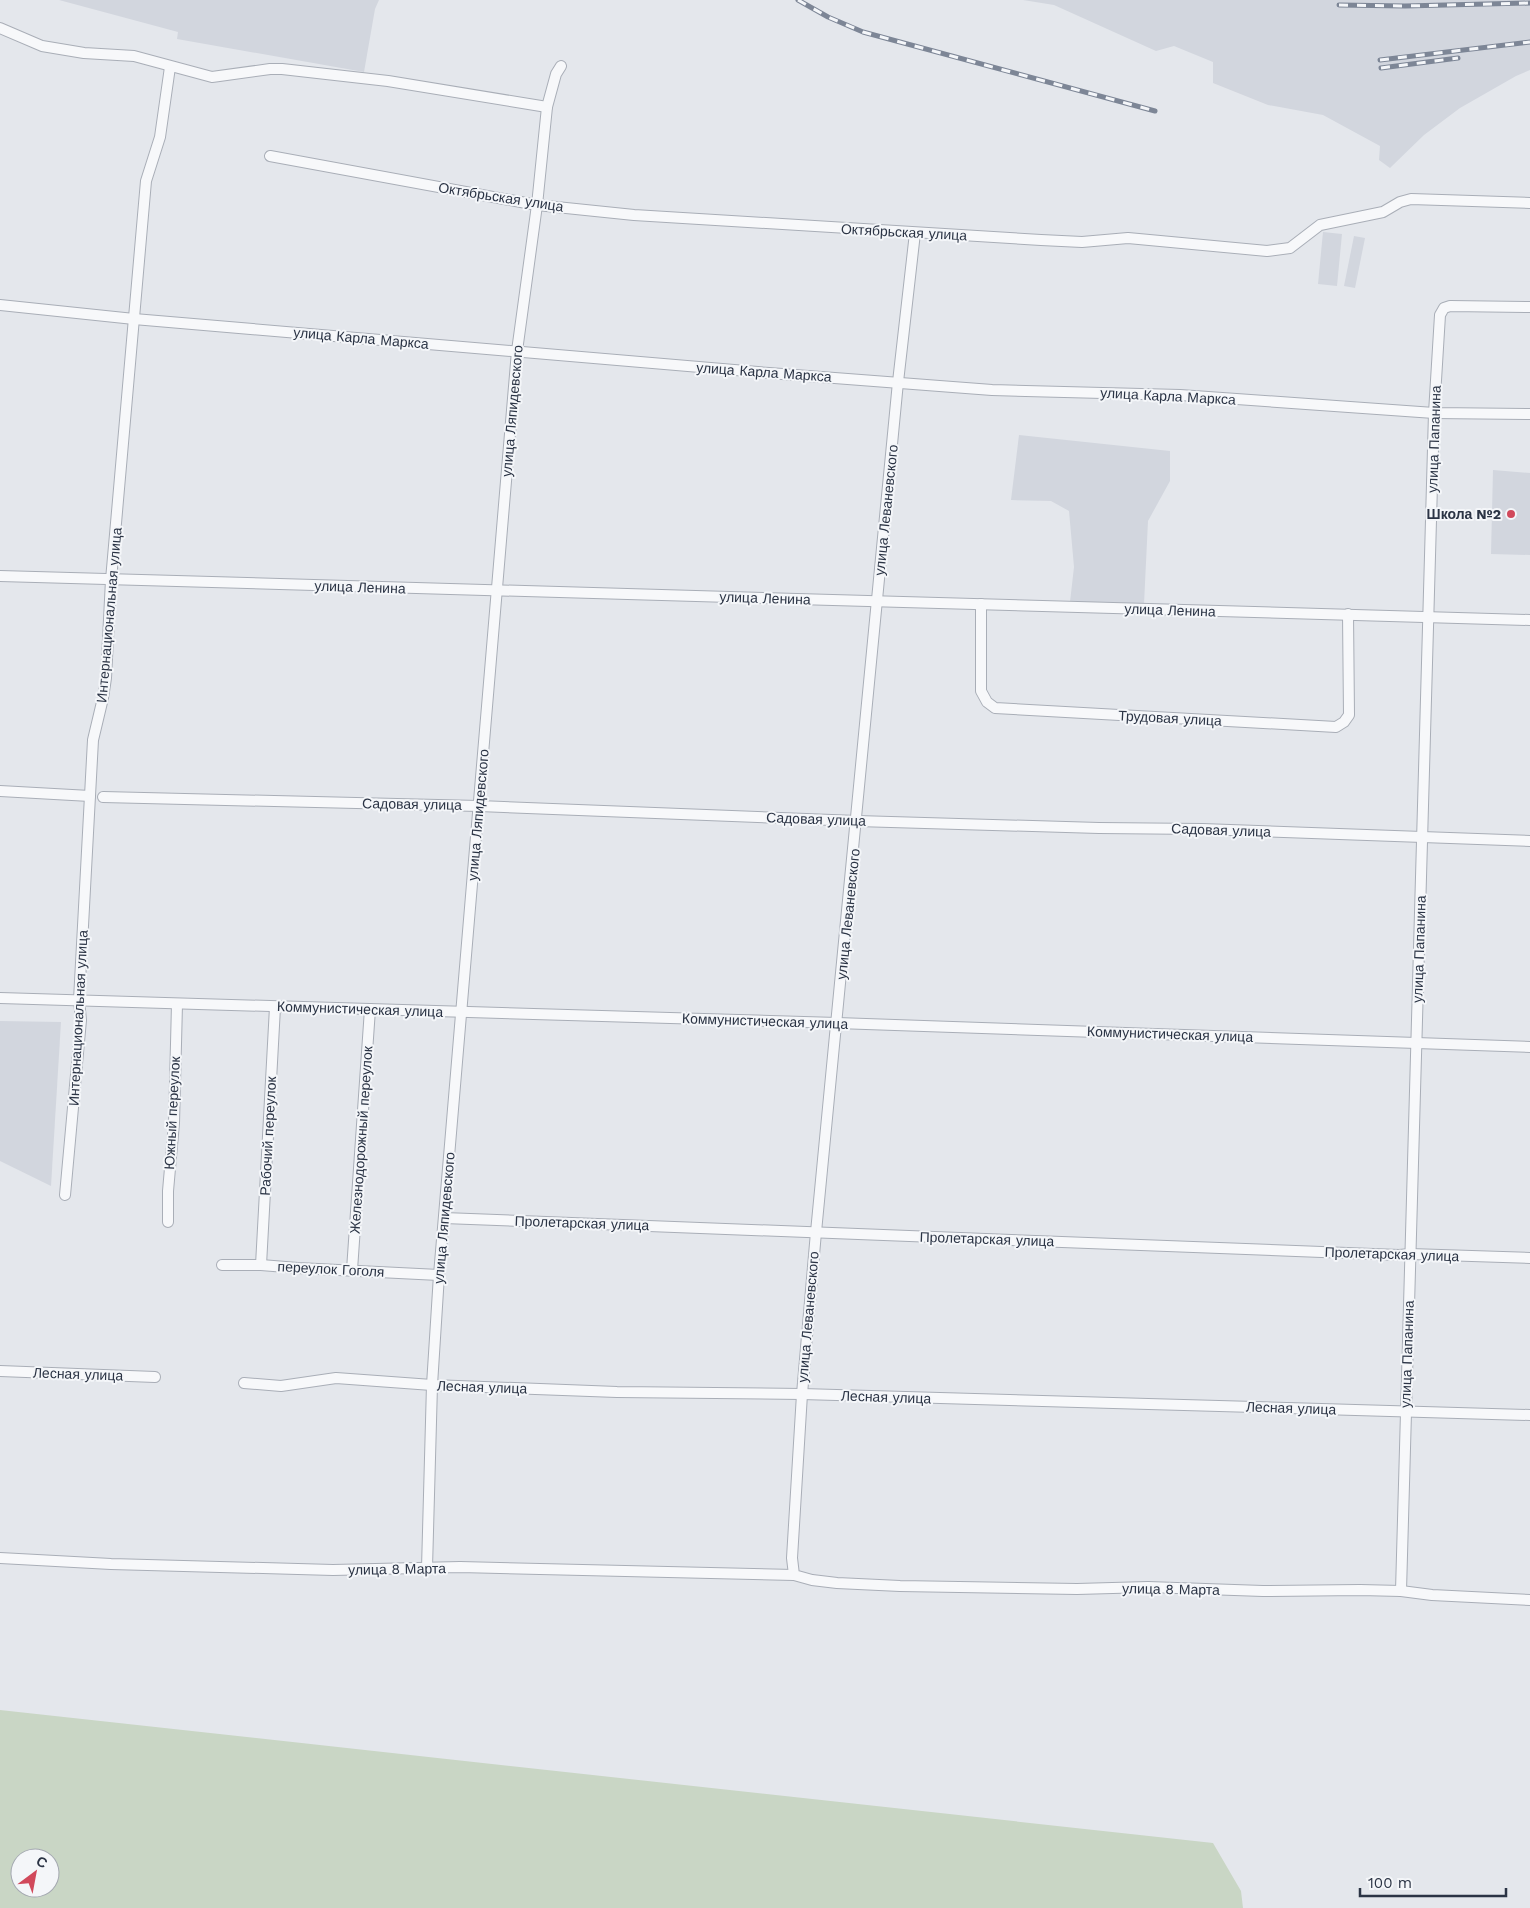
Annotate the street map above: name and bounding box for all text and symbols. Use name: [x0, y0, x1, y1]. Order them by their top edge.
street label: Октябрьская улица: [437, 179, 565, 215]
street label: Октябрьская улица: [841, 221, 968, 243]
street label: улица Карла Маркса: [293, 324, 429, 352]
street label: улица Ляпидевского: [498, 344, 526, 478]
street label: улица Карла Маркса: [696, 359, 832, 385]
street label: улица Карла Маркса: [1100, 384, 1236, 408]
street label: улица Папанина: [1424, 385, 1444, 493]
street label: улица Леваневского: [871, 443, 901, 576]
place label: Школа №2: [1427, 506, 1501, 522]
marker: Школа №2: [1505, 508, 1517, 520]
street label: Интернациональная улица: [93, 526, 125, 703]
street label: улица Ленина: [314, 577, 406, 597]
street label: улица Ленина: [719, 588, 811, 608]
street label: улица Ленина: [1124, 600, 1216, 620]
street label: Трудовая улица: [1118, 707, 1222, 729]
street label: улица Ляпидевского: [464, 748, 492, 882]
street label: Садовая улица: [362, 795, 462, 813]
street label: Садовая улица: [766, 809, 866, 829]
street label: Садовая улица: [1171, 820, 1271, 840]
street label: улица Леваневского: [833, 847, 863, 980]
street label: улица Папанина: [1409, 895, 1429, 1003]
street label: Интернациональная улица: [65, 929, 91, 1106]
street label: Коммунистическая улица: [277, 998, 444, 1020]
street label: Коммунистическая улица: [682, 1010, 849, 1032]
street label: Коммунистическая улица: [1087, 1023, 1254, 1045]
street label: Железнодорожный переулок: [346, 1045, 376, 1234]
street label: Южный переулок: [161, 1055, 183, 1170]
street label: Рабочий переулок: [257, 1075, 279, 1196]
street label: улица Ляпидевского: [430, 1151, 458, 1285]
street label: Пролетарская улица: [514, 1213, 650, 1233]
street label: Пролетарская улица: [919, 1229, 1055, 1249]
street label: Пролетарская улица: [1324, 1244, 1460, 1264]
street label: улица Леваневского: [794, 1250, 822, 1383]
street label: переулок Гоголя: [277, 1258, 385, 1280]
street label: улица Папанина: [1397, 1300, 1417, 1408]
street label: Лесная улица: [33, 1364, 124, 1384]
street label: Лесная улица: [437, 1377, 528, 1397]
street label: Лесная улица: [841, 1387, 932, 1407]
street label: Лесная улица: [1246, 1398, 1337, 1418]
street label: улица 8 Марта: [348, 1560, 446, 1578]
street label: улица 8 Марта: [1122, 1580, 1220, 1598]
north arrow: [10, 1848, 60, 1898]
text: С: [33, 1853, 50, 1871]
scale bar: [1360, 1866, 1506, 1898]
text: 100 m: [1368, 1874, 1412, 1892]

